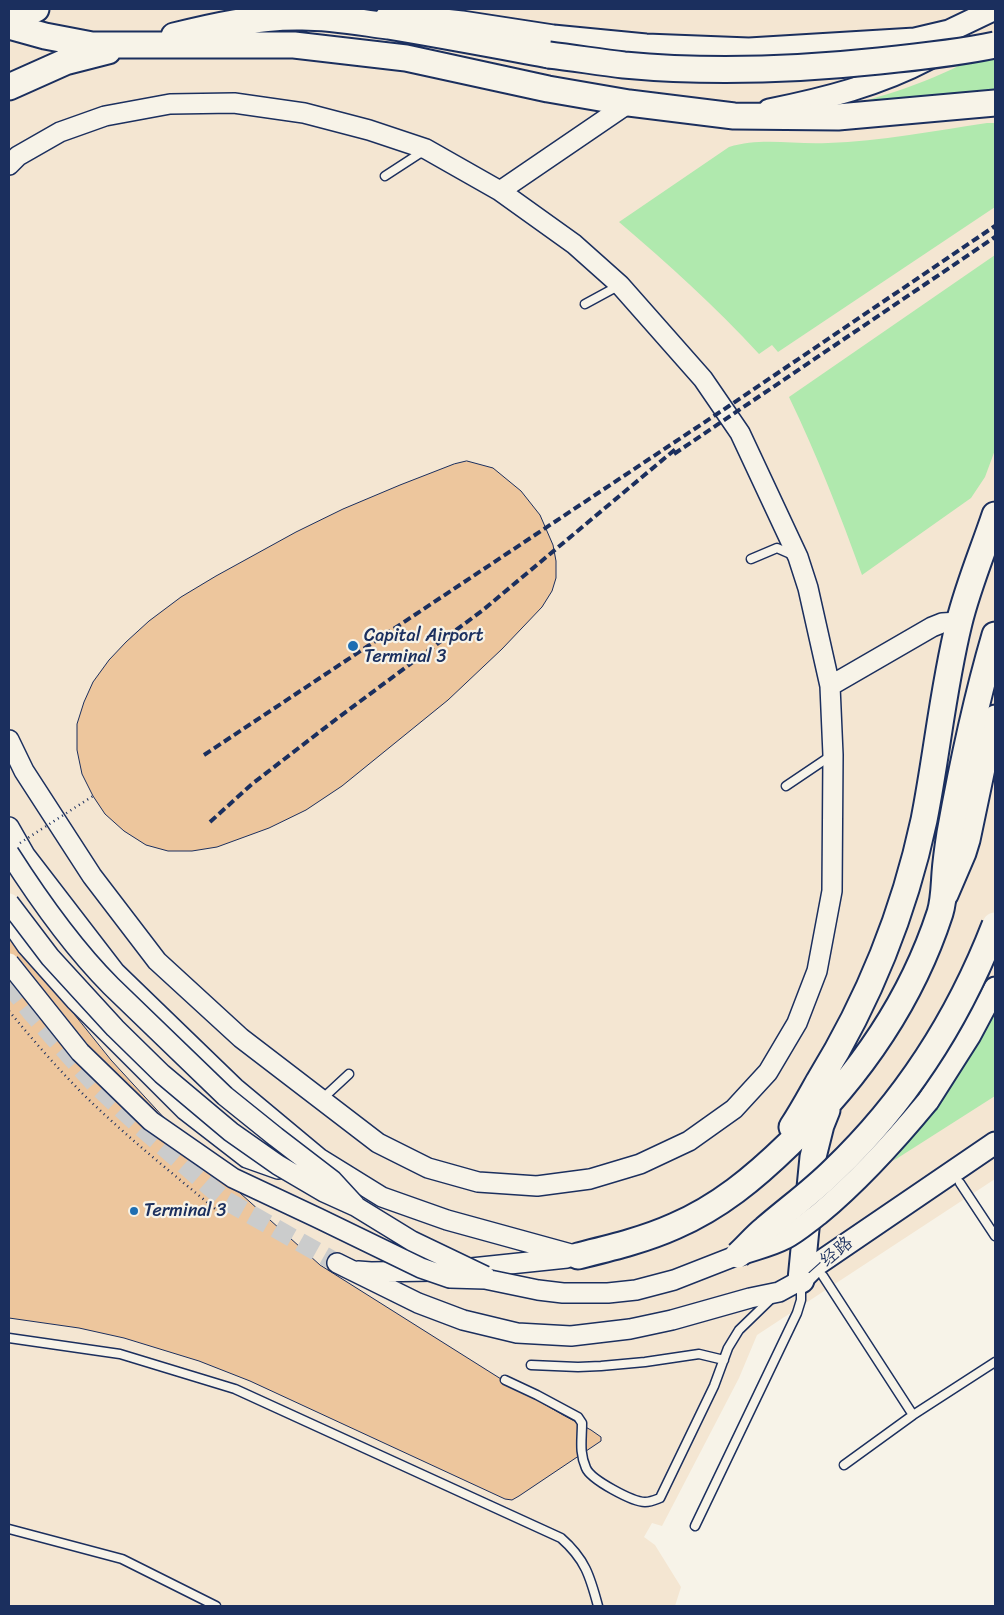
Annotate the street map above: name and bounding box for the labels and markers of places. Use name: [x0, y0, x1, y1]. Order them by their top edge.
place label: Capital Airport Terminal 3: [364, 625, 484, 668]
marker: Capital Airport Terminal 3: [346, 639, 360, 653]
place label: Terminal 3: [144, 1200, 226, 1222]
marker: Terminal 3: [128, 1205, 140, 1217]

